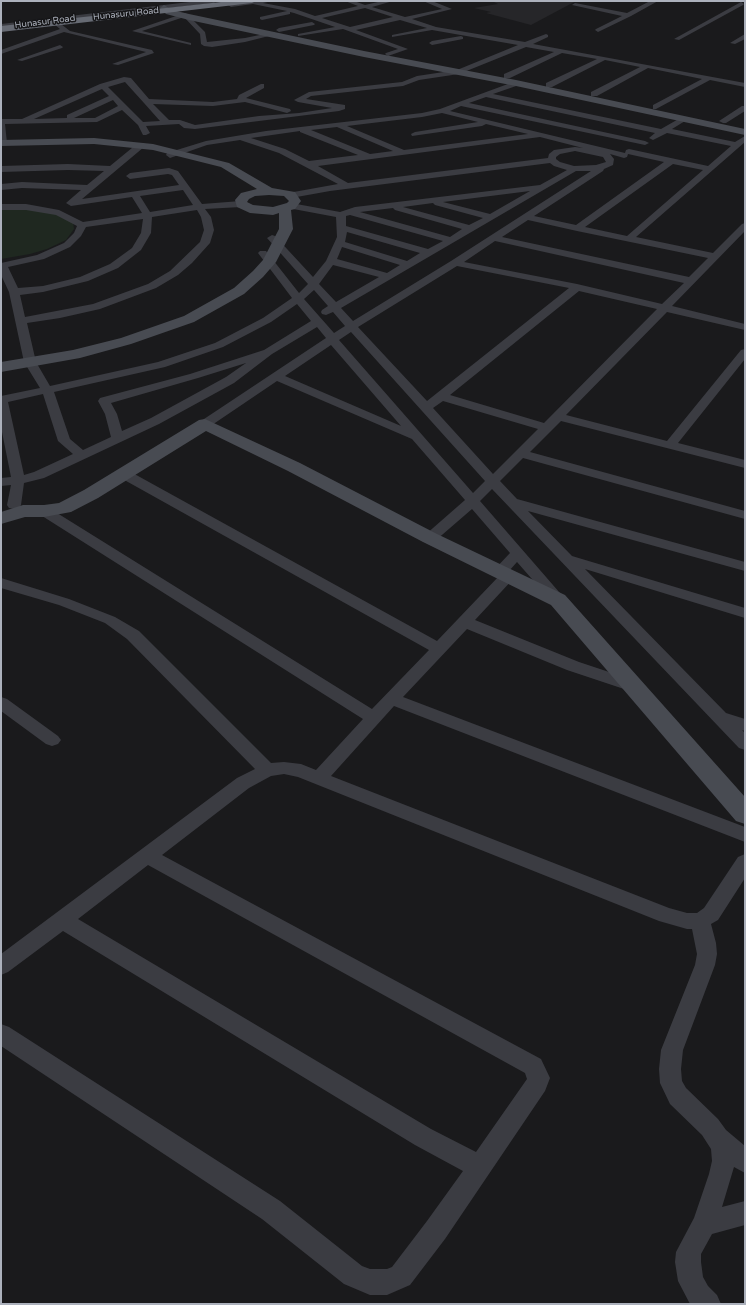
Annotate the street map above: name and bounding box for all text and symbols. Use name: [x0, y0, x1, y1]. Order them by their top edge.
street label: Hunasuru Road: [92, 5, 160, 23]
street label: Hunasur Road: [14, 13, 76, 31]

